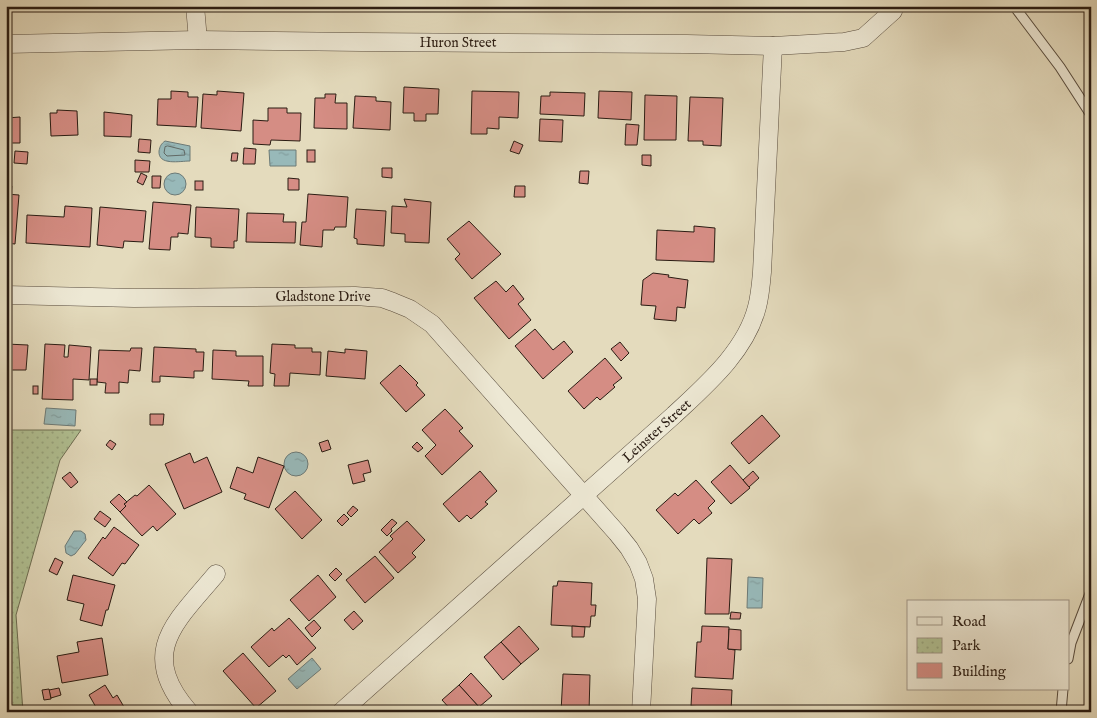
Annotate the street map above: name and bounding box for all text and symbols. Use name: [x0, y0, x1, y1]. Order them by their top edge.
street label: Huron Street: [419, 34, 497, 52]
street label: Gladstone Drive: [275, 288, 371, 306]
street label: Leinster Street: [619, 395, 695, 467]
legend: [907, 600, 1070, 690]
text: Road: [952, 612, 987, 631]
text: Park: [952, 636, 982, 655]
text: Building: [952, 662, 1007, 681]

